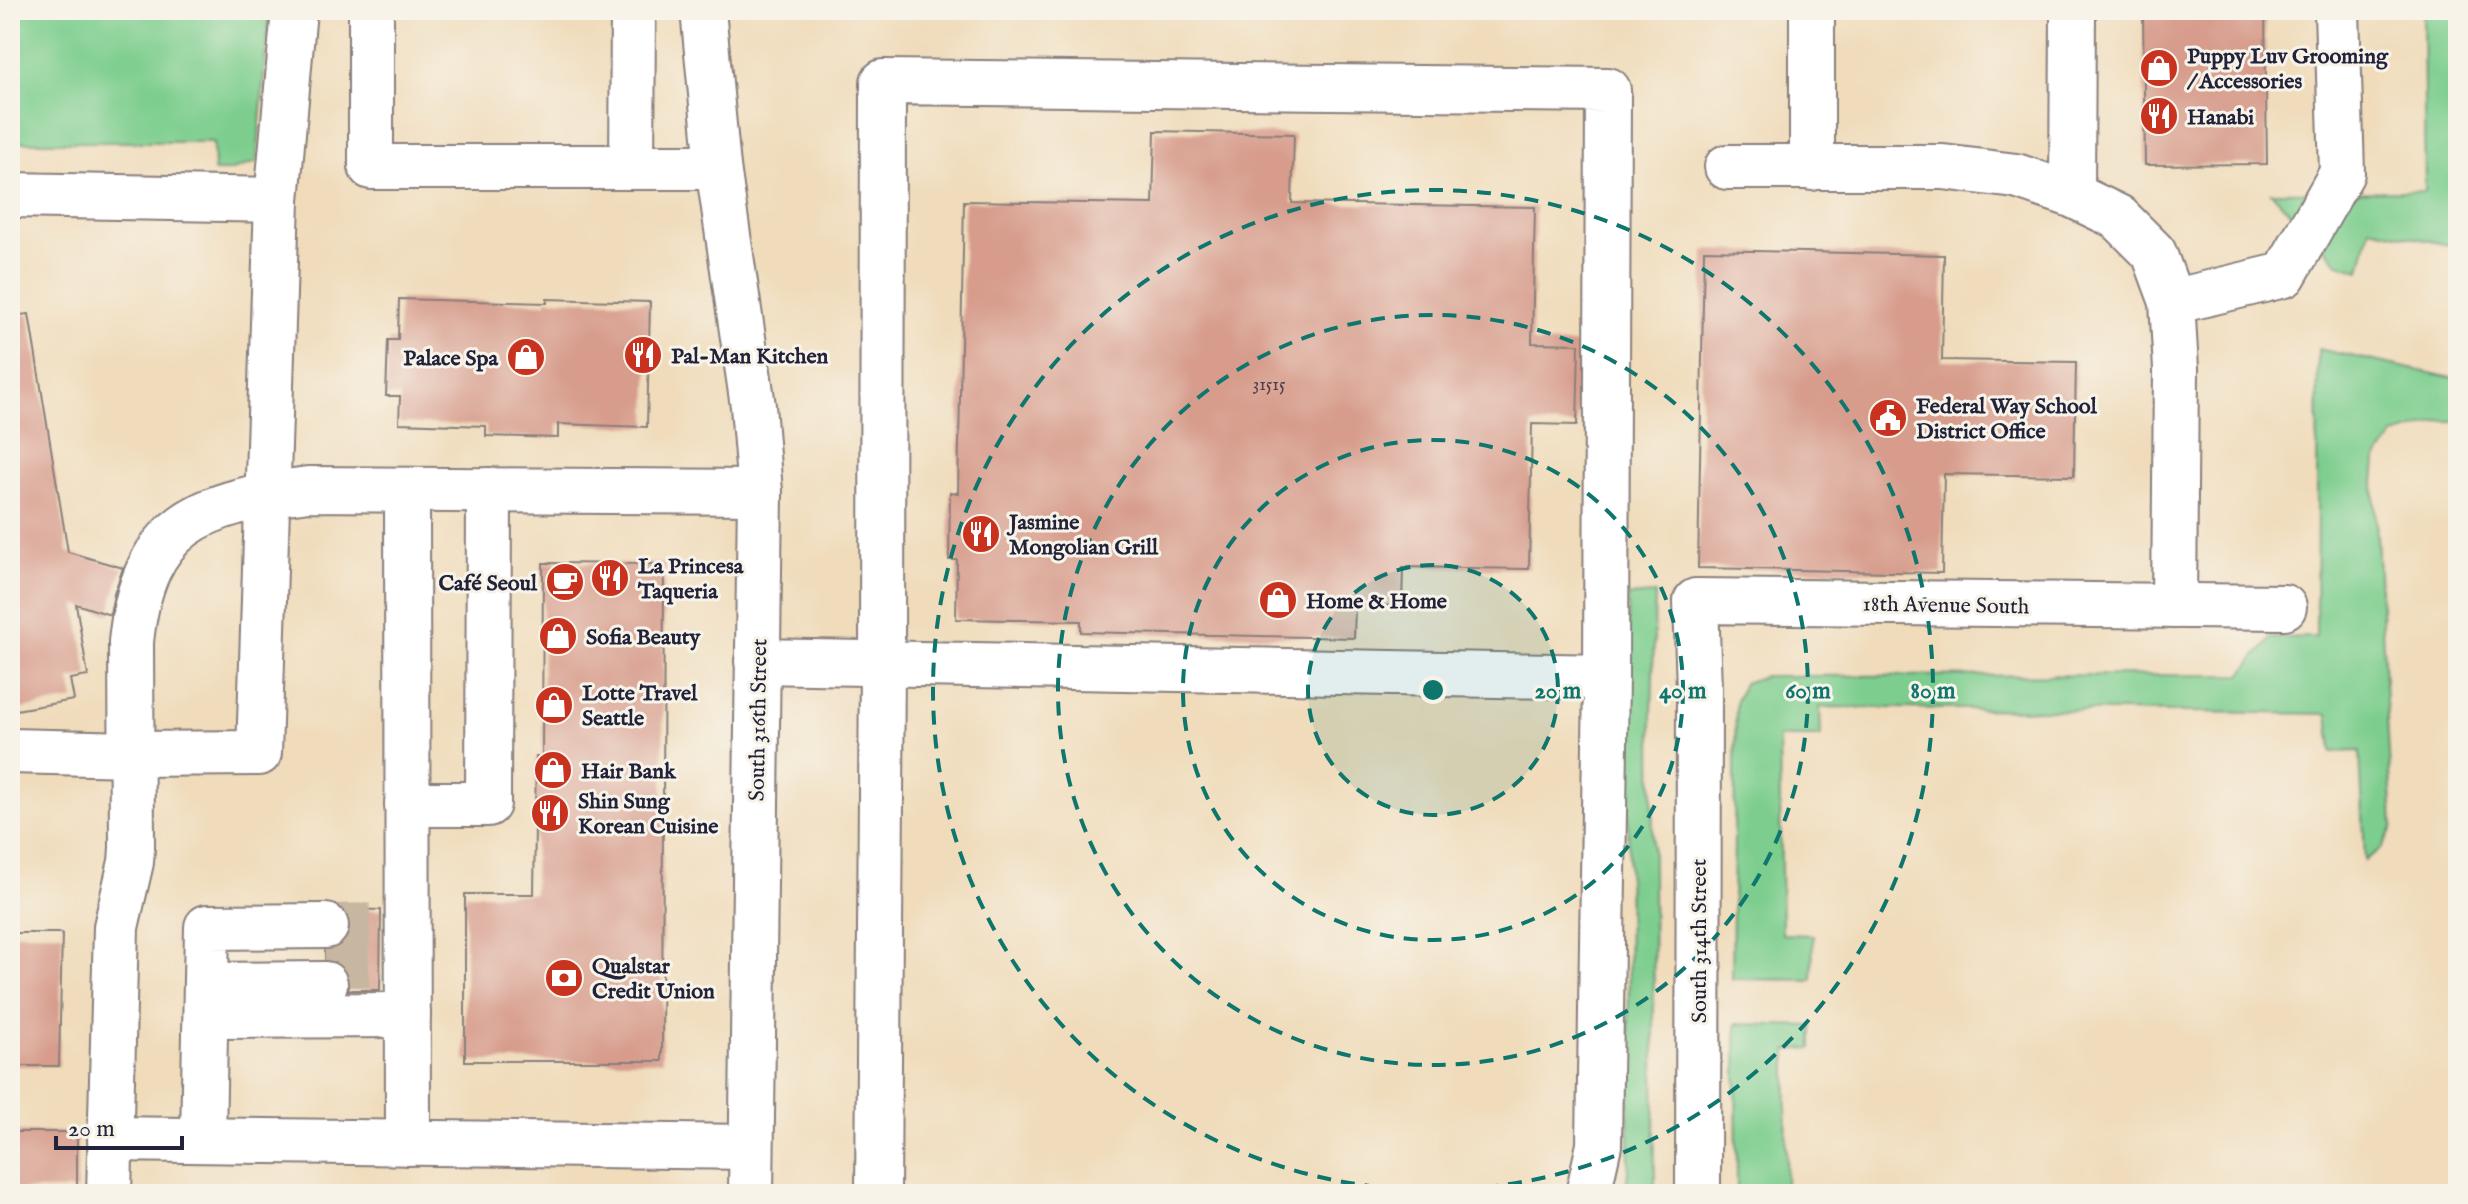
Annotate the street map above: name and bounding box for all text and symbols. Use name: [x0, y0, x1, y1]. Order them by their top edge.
place label: Puppy Luv Grooming / Accessories: [2186, 43, 2389, 96]
shop icon: Puppy Luv Grooming / Accessories: [2138, 47, 2180, 89]
restaurant icon: Hanabi: [2138, 95, 2180, 137]
place label: Hanabi: [2187, 104, 2254, 132]
restaurant icon: Pal-Man Kitchen: [622, 334, 664, 376]
shop icon: Palace Spa: [505, 336, 547, 378]
place label: Pal-Man Kitchen: [671, 343, 829, 371]
place label: Palace Spa: [403, 345, 498, 373]
house number: 31515: [1252, 374, 1286, 397]
place label: Federal Way School District Office: [1916, 393, 2098, 446]
public building icon: Federal Way School District Office: [1867, 397, 1909, 439]
place label: Jasmine Mongolian Grill: [1006, 509, 1159, 562]
restaurant icon: Jasmine Mongolian Grill: [960, 513, 1002, 555]
place label: La Princesa Taqueria: [637, 553, 744, 606]
restaurant icon: La Princesa Taqueria: [589, 557, 631, 599]
cafe icon: Café Seoul: [544, 561, 586, 603]
place label: Café Seoul: [438, 570, 538, 598]
shop icon: Home & Home: [1257, 579, 1299, 621]
place label: Home & Home: [1306, 588, 1447, 616]
street label: 18th Avenue South: [1862, 591, 2030, 621]
shop icon: Sofia Beauty: [537, 615, 579, 657]
place label: Sofia Beauty: [586, 624, 701, 652]
street label: South 316th Street: [744, 638, 774, 802]
centre of rings: [1419, 676, 1447, 704]
text: 20 m: [1535, 676, 1582, 707]
text: 40 m: [1659, 676, 1707, 707]
text: 60 m: [1785, 676, 1831, 707]
text: 80 m: [1911, 676, 1956, 707]
place label: Lotte Travel Seattle: [582, 680, 698, 733]
shop icon: Lotte Travel Seattle: [533, 684, 575, 726]
shop icon: Hair Bank: [532, 749, 574, 791]
place label: Hair Bank: [581, 758, 677, 786]
place label: Shin Sung Korean Cuisine: [578, 788, 718, 841]
restaurant icon: Shin Sung Korean Cuisine: [529, 792, 571, 834]
street label: South 314th Street: [1686, 858, 1714, 1023]
place label: Qualstar Credit Union: [592, 953, 715, 1006]
bank icon: Qualstar Credit Union: [543, 957, 585, 999]
scale bar: [56, 1100, 182, 1150]
text: 20 m: [68, 1114, 115, 1145]

